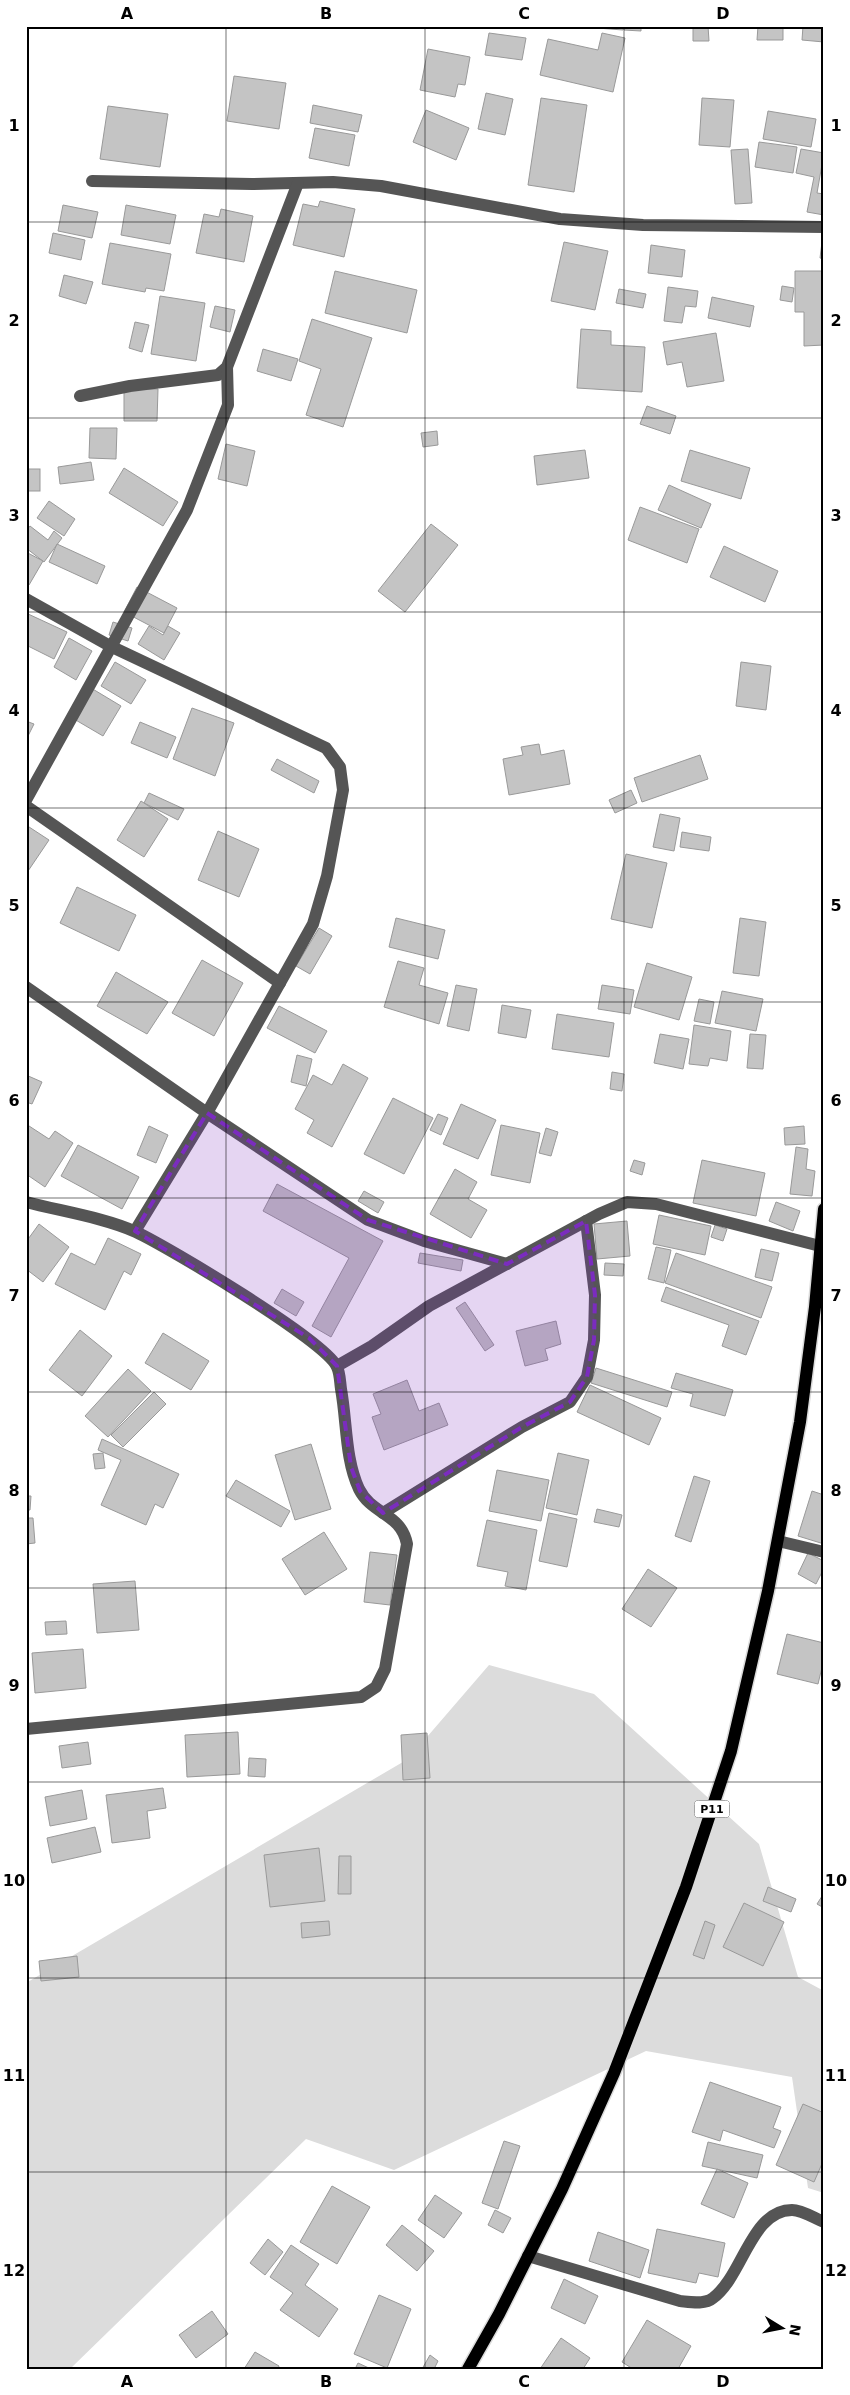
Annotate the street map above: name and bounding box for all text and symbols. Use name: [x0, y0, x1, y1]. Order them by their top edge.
text: A: [121, 4, 134, 23]
text: B: [320, 4, 332, 23]
text: C: [518, 4, 530, 23]
text: D: [716, 4, 730, 23]
text: 1: [8, 116, 20, 135]
text: 1: [830, 116, 842, 135]
text: 2: [8, 311, 20, 330]
text: 2: [830, 311, 842, 330]
text: 3: [8, 506, 20, 525]
text: 3: [830, 506, 842, 525]
text: 4: [8, 701, 20, 720]
text: 4: [830, 701, 842, 720]
text: 5: [8, 896, 20, 915]
text: 5: [830, 896, 842, 915]
text: 6: [8, 1091, 20, 1110]
text: 6: [830, 1091, 842, 1110]
text: 7: [8, 1286, 20, 1305]
text: 7: [830, 1286, 842, 1305]
text: 8: [8, 1481, 20, 1500]
text: 8: [830, 1481, 842, 1500]
text: 9: [8, 1676, 20, 1695]
text: 9: [830, 1676, 842, 1695]
road number: P11: [694, 1800, 730, 1818]
text: 10: [3, 1871, 25, 1890]
text: 10: [825, 1871, 847, 1890]
text: 11: [3, 2066, 25, 2085]
text: 11: [825, 2066, 847, 2085]
text: 12: [3, 2261, 25, 2280]
text: 12: [825, 2261, 847, 2280]
north arrow: [758, 2302, 808, 2352]
text: N: [786, 2323, 804, 2337]
text: A: [121, 2372, 134, 2391]
text: B: [320, 2372, 332, 2391]
text: C: [518, 2372, 530, 2391]
text: D: [716, 2372, 730, 2391]

